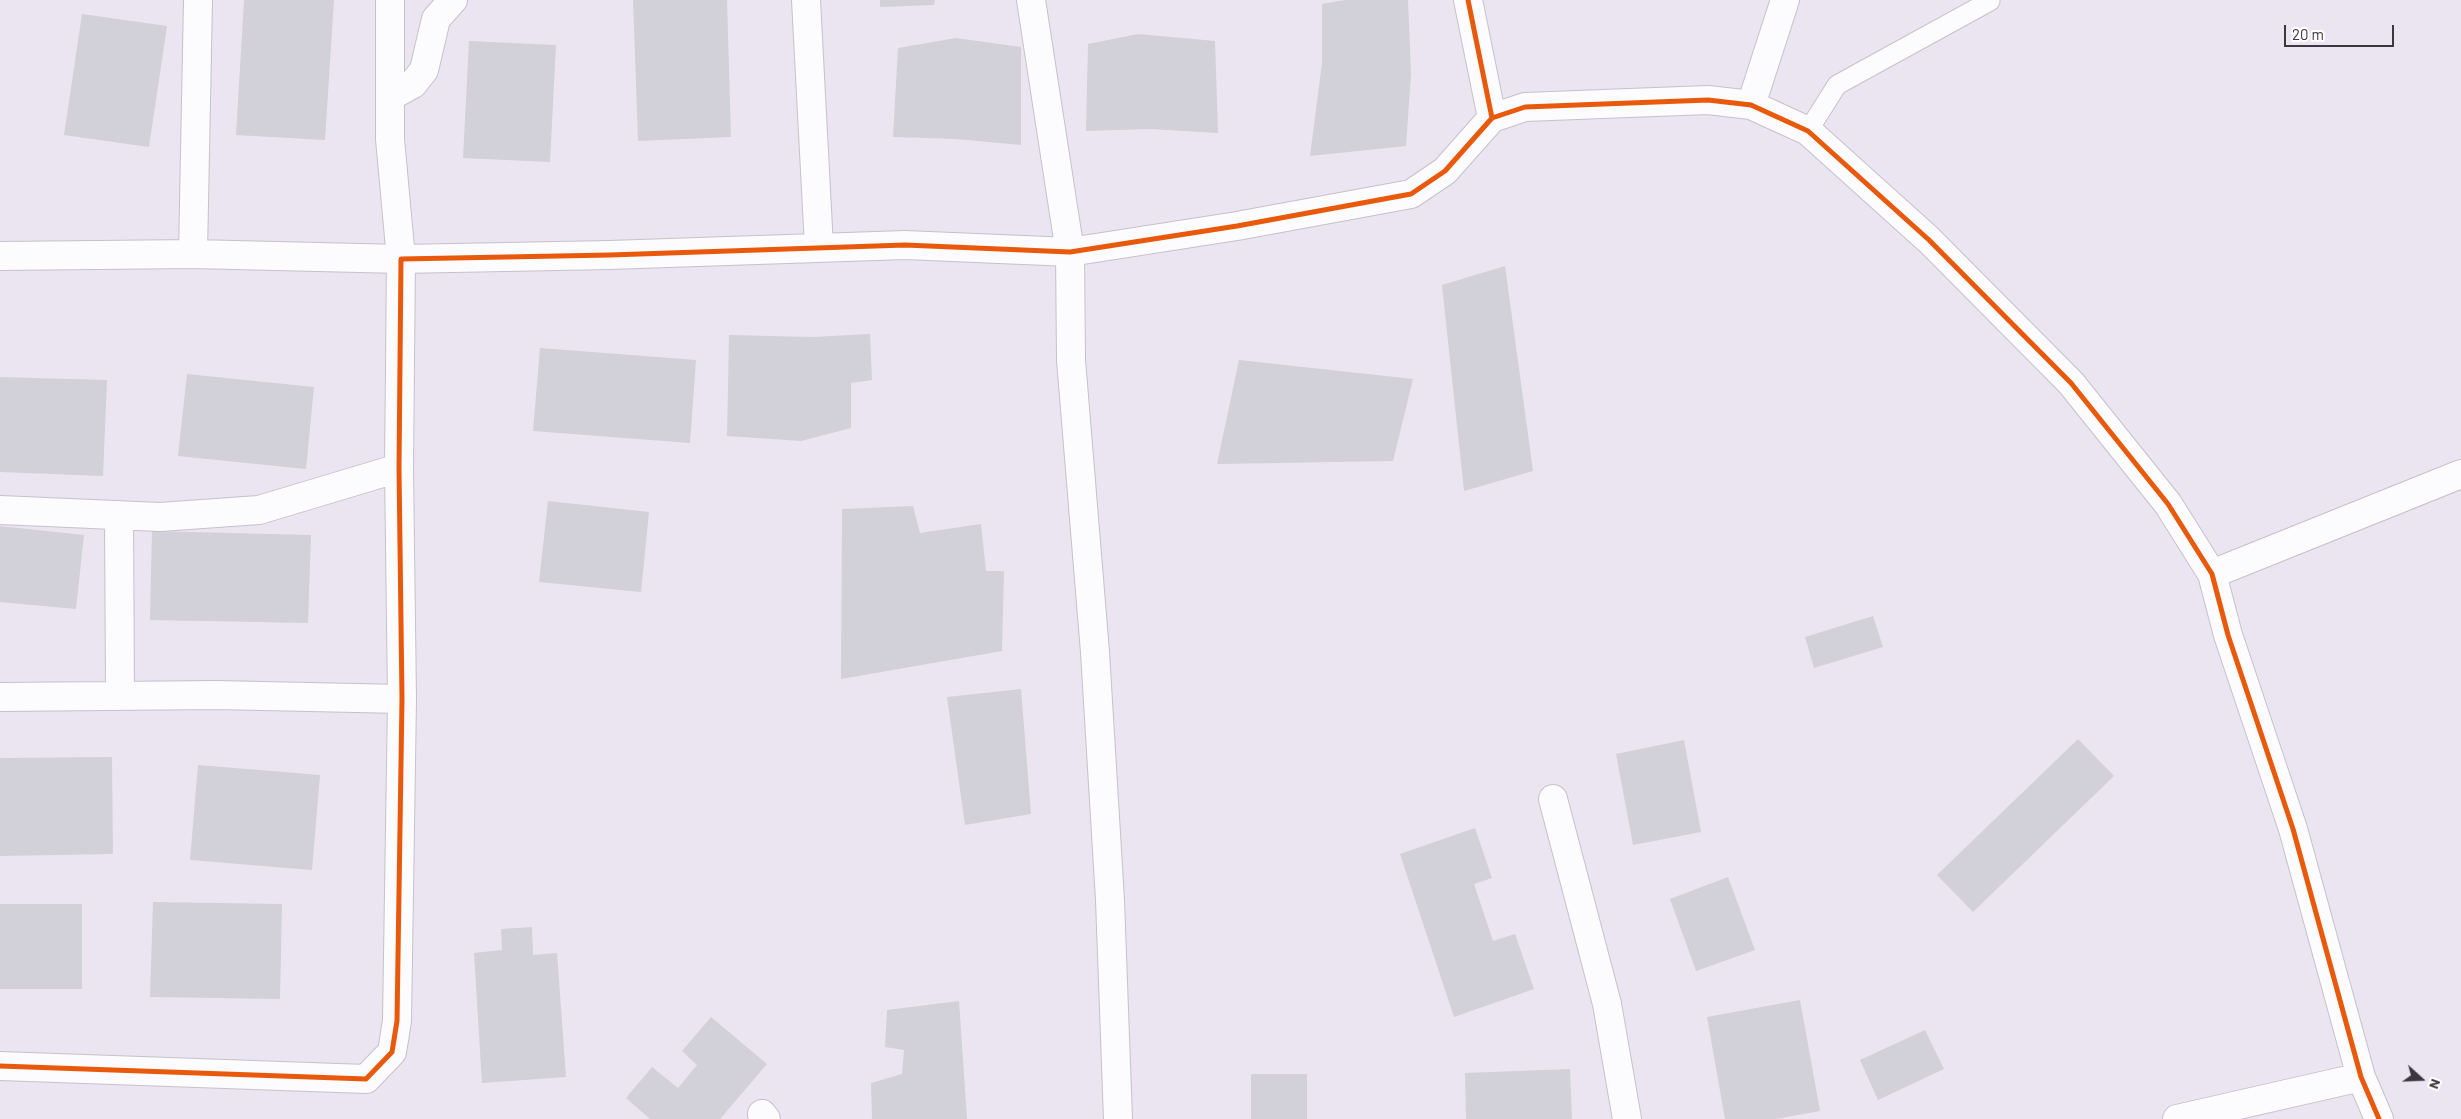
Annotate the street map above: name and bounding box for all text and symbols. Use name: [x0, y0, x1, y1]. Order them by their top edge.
scale bar: [2286, 15, 2396, 47]
text: 20 m: [2292, 25, 2324, 43]
north arrow: [2396, 1054, 2446, 1104]
text: N: [2426, 1077, 2445, 1092]

